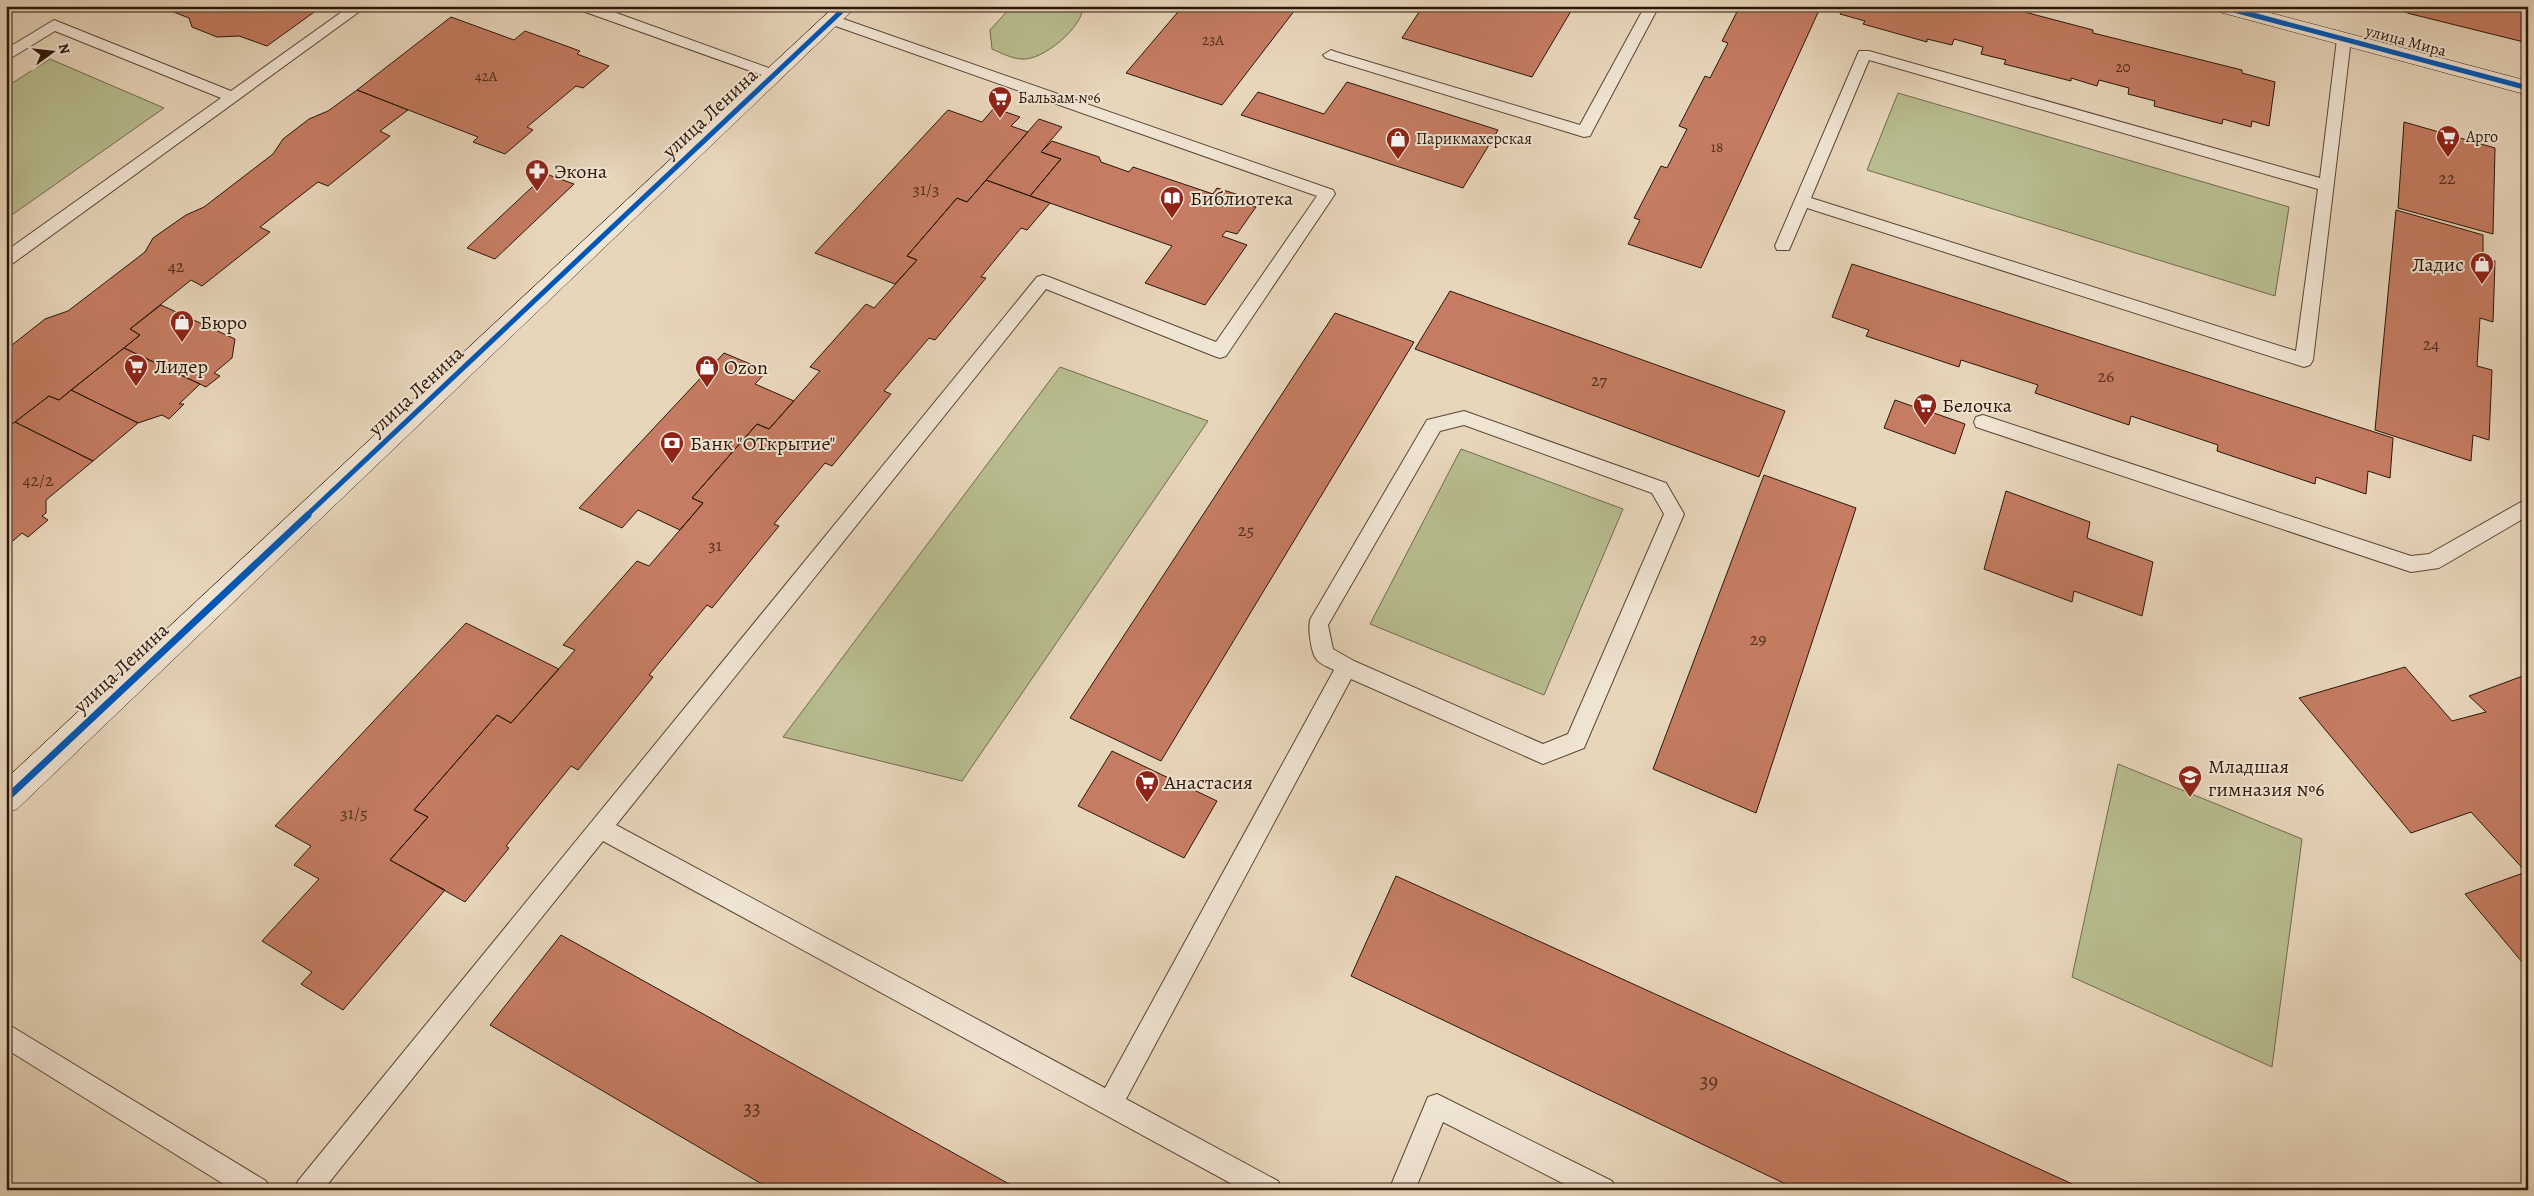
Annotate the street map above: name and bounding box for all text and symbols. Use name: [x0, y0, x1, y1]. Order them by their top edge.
street label: улица Мира: [2362, 19, 2449, 62]
north arrow: [28, 28, 78, 78]
house number: 23А: [1202, 30, 1224, 50]
text: N: [54, 41, 75, 56]
house number: 20: [2115, 57, 2131, 77]
street label: улица Ленина: [656, 61, 764, 165]
house number: 42А: [475, 66, 498, 86]
supermarket icon: Бальзам №6: [987, 85, 1013, 119]
place label: Бальзам №6: [1018, 87, 1101, 109]
supermarket icon: Арго: [2435, 124, 2461, 158]
shop icon: Парикмахерская: [1385, 126, 1411, 160]
place label: Арго: [2465, 126, 2498, 148]
place label: Парикмахерская: [1416, 128, 1532, 150]
house number: 18: [1711, 137, 1723, 157]
pharmacy icon: Экона: [524, 158, 550, 192]
place label: Экона: [554, 158, 608, 185]
house number: 22: [2438, 166, 2456, 190]
house number: 31/3: [912, 177, 940, 201]
library icon: Библиотека: [1159, 185, 1185, 219]
place label: Библиотека: [1190, 185, 1294, 212]
place label: Ладис: [2412, 251, 2464, 278]
shop icon: Ладис: [2469, 251, 2495, 285]
house number: 42: [168, 254, 185, 278]
shop icon: Бюро: [169, 309, 195, 343]
place label: Бюро: [200, 309, 247, 336]
house number: 24: [2423, 332, 2439, 356]
street label: улица Ленина: [362, 339, 470, 443]
supermarket icon: Лидер: [123, 353, 149, 387]
place label: Лидер: [154, 353, 208, 380]
shop icon: Ozon: [694, 354, 720, 388]
place label: Ozon: [724, 354, 768, 381]
house number: 26: [2098, 364, 2114, 388]
house number: 27: [1591, 368, 1607, 392]
supermarket icon: Белочка: [1912, 392, 1938, 426]
place label: Белочка: [1942, 392, 2013, 419]
bank icon: Банк "ОТкрытие": [659, 430, 685, 464]
place label: Банк "ОТкрытие": [690, 430, 836, 457]
house number: 42/2: [22, 468, 54, 492]
house number: 25: [1238, 518, 1254, 542]
house number: 31: [708, 533, 722, 557]
street label: улица Ленина: [67, 616, 175, 720]
house number: 29: [1750, 627, 1766, 651]
place label: Младшая гимназия №6: [2208, 753, 2325, 803]
school or university icon: Младшая гимназия №6: [2177, 764, 2203, 798]
supermarket icon: Анастасия: [1134, 769, 1160, 803]
place label: Анастасия: [1163, 769, 1253, 796]
house number: 31/5: [340, 801, 368, 825]
house number: 39: [1700, 1067, 1718, 1095]
house number: 33: [743, 1094, 761, 1122]

